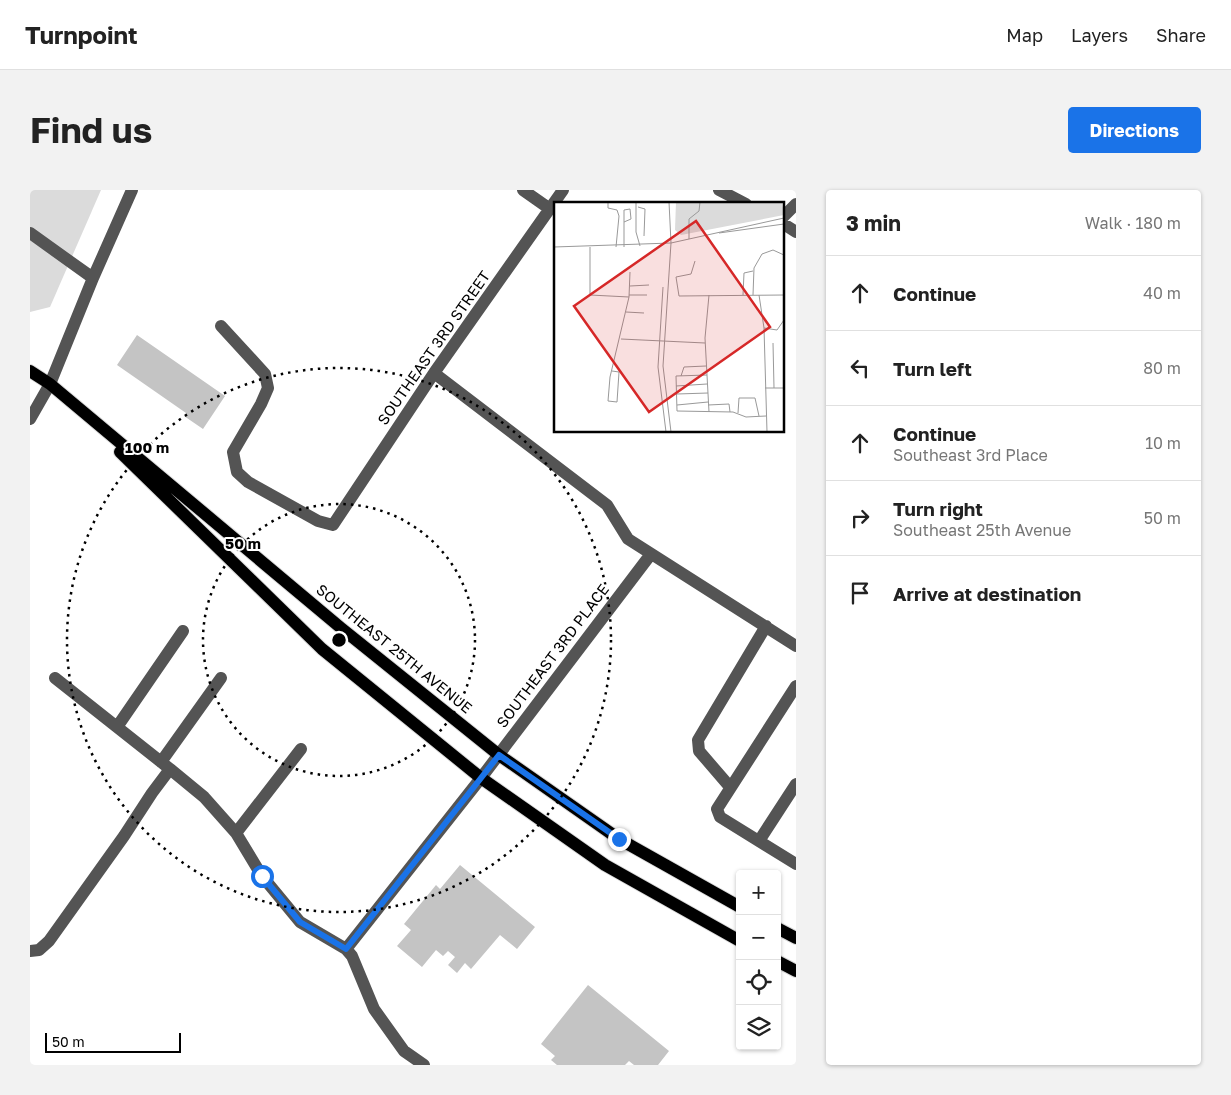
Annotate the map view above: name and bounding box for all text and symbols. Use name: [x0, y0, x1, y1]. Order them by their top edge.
text: Turnpoint: [25, 20, 138, 49]
text: Map: [1006, 24, 1043, 46]
text: Layers: [1071, 24, 1128, 46]
text: Share: [1156, 24, 1206, 46]
button: Directions: [1068, 107, 1201, 153]
text: Find us: [30, 109, 152, 151]
inset map: [554, 202, 784, 432]
text: 3 min: [846, 210, 901, 236]
text: Walk · 180 m: [1085, 213, 1181, 233]
street label: SOUTHEAST 3RD STREET: [373, 267, 493, 428]
icon: ahead: [846, 279, 874, 307]
text: Continue: [893, 282, 976, 305]
text: 40 m: [1143, 283, 1181, 303]
icon: left: [846, 354, 874, 382]
text: Turn left: [893, 357, 972, 380]
text: 80 m: [1143, 358, 1181, 378]
text: Continue: [893, 422, 976, 445]
icon: ahead: [846, 429, 874, 457]
text: 10 m: [1145, 433, 1181, 453]
text: 100 m: [125, 438, 169, 456]
text: Southeast 3rd Place: [893, 445, 1048, 465]
text: Turn right: [893, 497, 983, 520]
icon: right: [846, 504, 874, 532]
text: 50 m: [1144, 508, 1181, 528]
text: Southeast 25th Avenue: [893, 520, 1071, 540]
text: 50 m: [225, 534, 261, 552]
icon: arrive: [846, 579, 874, 607]
street label: SOUTHEAST 25TH AVENUE: [313, 580, 476, 717]
street label: SOUTHEAST 3RD PLACE: [492, 580, 612, 731]
text: Arrive at destination: [893, 582, 1081, 605]
centre of rings: [330, 631, 348, 649]
route end: [608, 828, 631, 851]
route start: [251, 865, 274, 888]
map controls: [736, 870, 781, 1050]
button: +: [736, 870, 781, 915]
button: −: [736, 915, 781, 960]
button: locate: [736, 960, 781, 1005]
button: layers: [736, 1005, 781, 1050]
scale bar: [45, 1030, 181, 1053]
text: 50 m: [52, 1033, 85, 1050]

